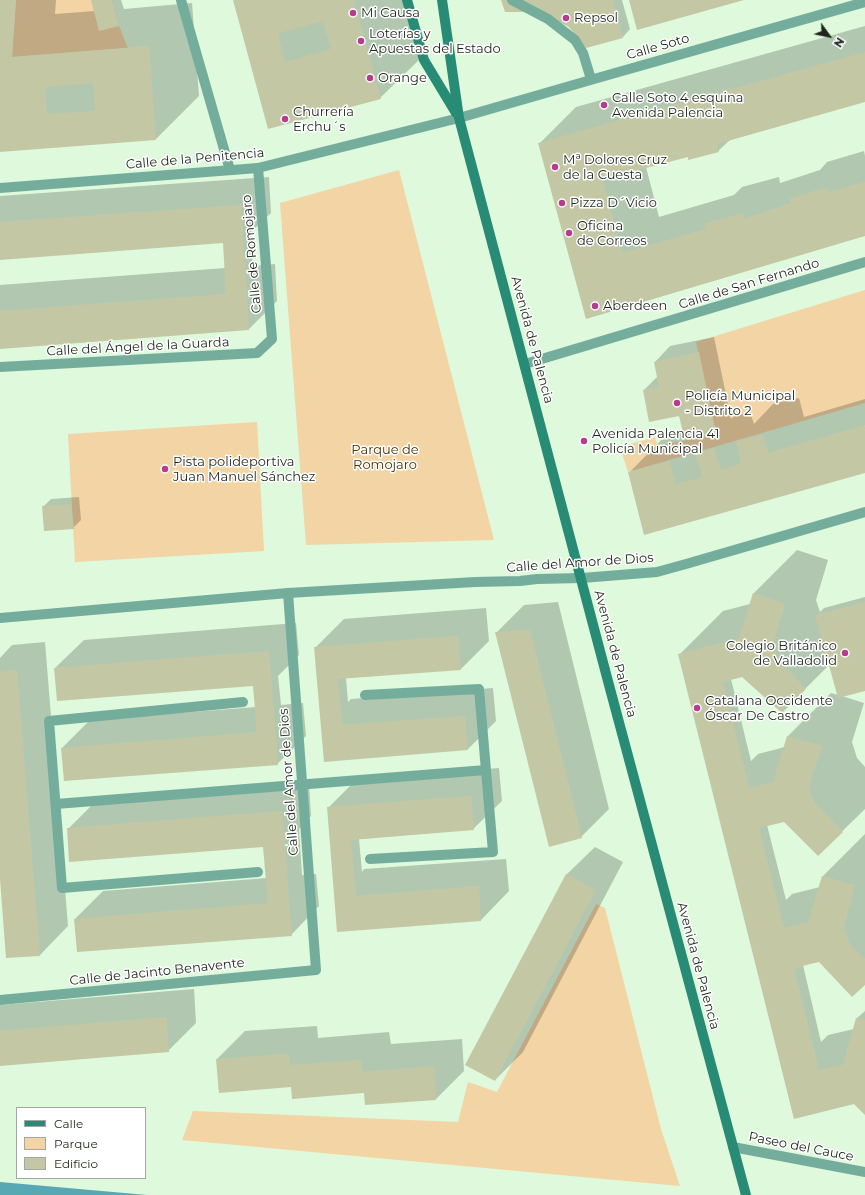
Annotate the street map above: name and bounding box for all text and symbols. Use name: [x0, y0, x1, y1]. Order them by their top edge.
place label: Mi Causa: [361, 5, 420, 21]
marker: Mi Causa: [348, 8, 358, 18]
place label: Repsol: [574, 10, 618, 26]
marker: Repsol: [561, 13, 571, 23]
north arrow: [809, 16, 849, 56]
place label: Loterías y Apuestas del Estado: [369, 26, 501, 57]
street label: Calle Soto: [625, 31, 691, 63]
text: N: [831, 35, 847, 50]
marker: Loterías y Apuestas del Estado: [356, 36, 366, 46]
place label: Orange: [378, 70, 427, 86]
marker: Orange: [365, 73, 375, 83]
place label: Calle Soto 4 esquina Avenida Palencia: [612, 90, 743, 121]
marker: Calle Soto 4 esquina Avenida Palencia: [599, 100, 609, 110]
place label: Churrería Erchu´s: [293, 104, 354, 135]
marker: Churrería Erchu´s: [280, 114, 290, 124]
street label: Calle de la Penitencia: [125, 145, 265, 173]
place label: Mª Dolores Cruz de la Cuesta: [563, 152, 667, 183]
marker: Mª Dolores Cruz de la Cuesta: [550, 162, 560, 172]
street label: Calle de Romojaro: [239, 194, 265, 314]
place label: Pizza D´Vicio: [570, 195, 657, 211]
marker: Pizza D´Vicio: [557, 198, 567, 208]
place label: Oficina de Correos: [577, 218, 647, 249]
marker: Oficina de Correos: [564, 228, 574, 238]
street label: Calle de San Fernando: [677, 255, 821, 313]
street label: Avenida de Palencia: [507, 275, 557, 405]
place label: Aberdeen: [603, 298, 667, 314]
marker: Aberdeen: [590, 301, 600, 311]
street label: Calle del Ángel de la Guarda: [46, 334, 230, 360]
place label: Policía Municipal - Distrito 2: [685, 388, 795, 419]
marker: Policía Municipal - Distrito 2: [672, 398, 682, 408]
place label: Avenida Palencia 41 Policía Municipal: [592, 426, 720, 457]
marker: Avenida Palencia 41 Policía Municipal: [579, 436, 589, 446]
park label: Parque de Romojaro: [351, 442, 419, 473]
place label: Pista polideportiva Juan Manuel Sánchez: [173, 454, 315, 485]
marker: Pista polideportiva Juan Manuel Sánchez: [160, 464, 170, 474]
street label: Calle del Amor de Dios: [506, 550, 654, 576]
street label: Avenida de Palencia: [590, 589, 640, 719]
place label: Colegio Británico de Valladolid: [726, 638, 837, 669]
marker: Colegio Británico de Valladolid: [840, 648, 850, 658]
place label: Catalana Occidente Óscar De Castro: [705, 693, 833, 724]
marker: Catalana Occidente Óscar De Castro: [692, 703, 702, 713]
street label: Calle del Amor de Dios: [276, 708, 302, 856]
street label: Avenida de Palencia: [673, 901, 723, 1031]
street label: Calle de Jacinto Benavente: [69, 955, 245, 989]
legend: [16, 1107, 146, 1179]
text: Calle: [54, 1116, 83, 1131]
street label: Paseo del Cauce: [747, 1129, 855, 1165]
text: Parque: [54, 1136, 98, 1151]
text: Edificio: [54, 1156, 98, 1171]

